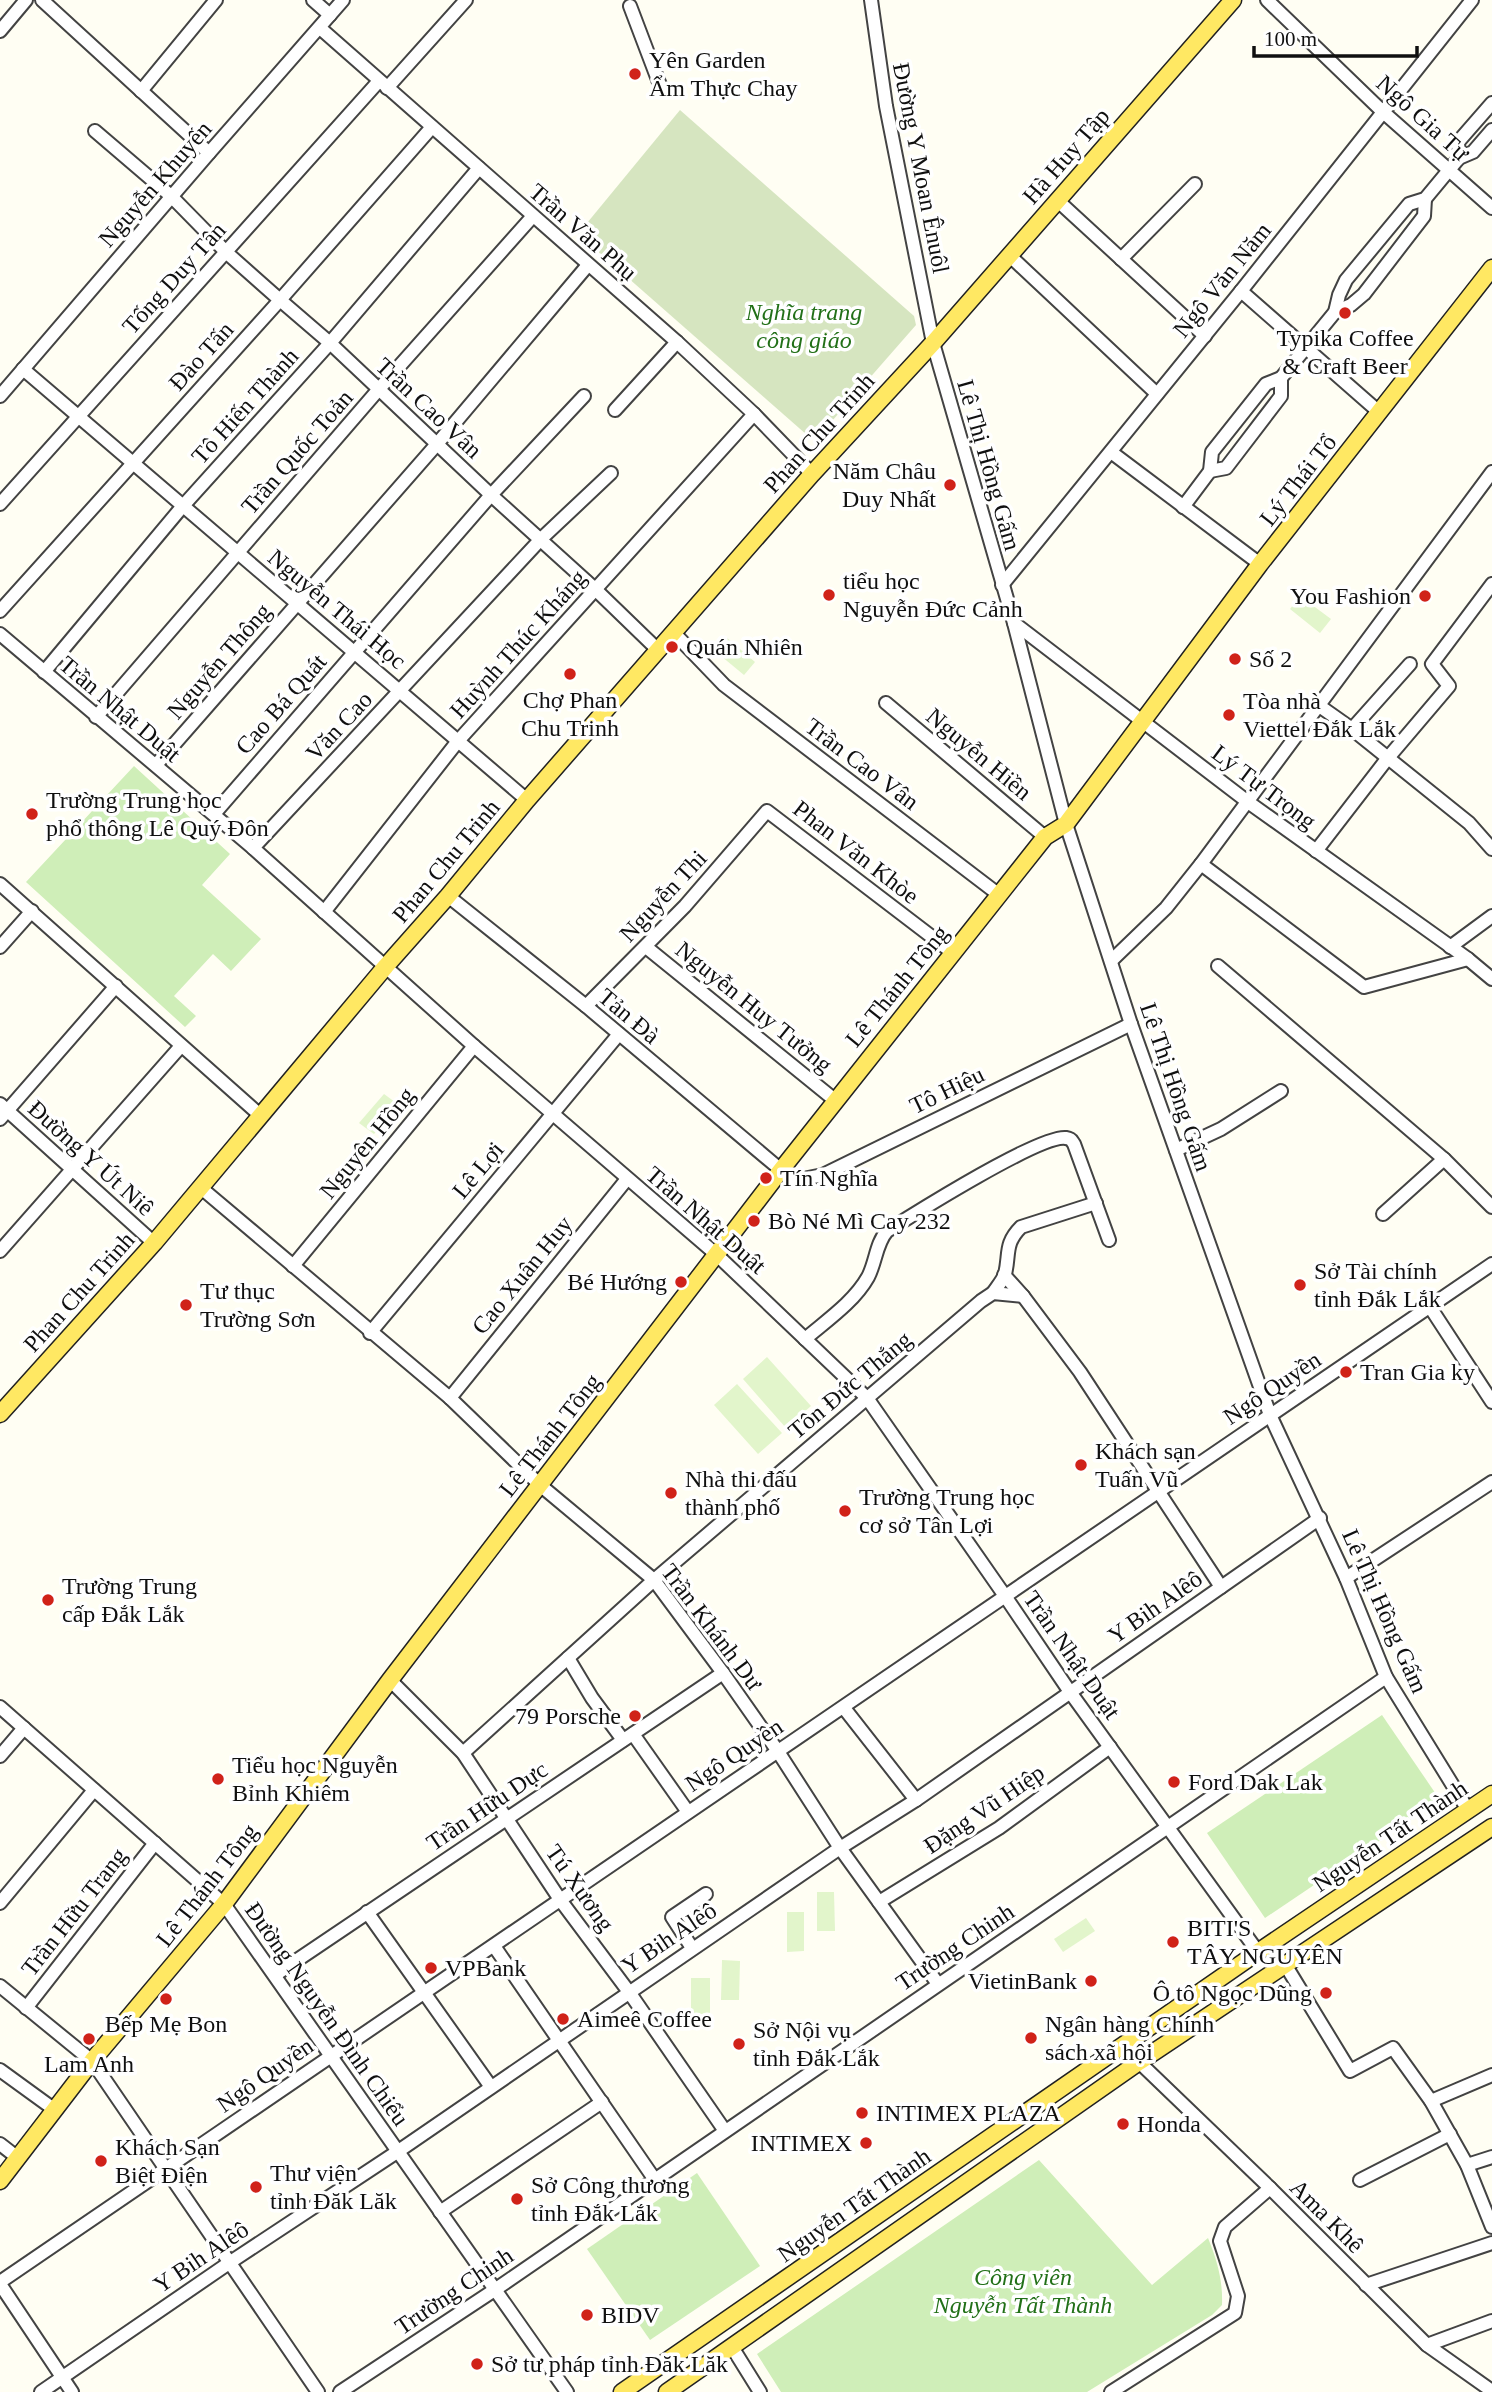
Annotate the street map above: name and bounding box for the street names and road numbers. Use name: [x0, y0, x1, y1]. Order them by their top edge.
street label: Đường Y Moan Ênuôl: [888, 61, 954, 276]
street label: Ngô Gia Tự: [1371, 70, 1475, 167]
street label: Hà Huy Tập: [1017, 103, 1115, 209]
street label: Nguyễn Khuyến: [93, 116, 217, 252]
street label: Trần Văn Phụ: [524, 178, 642, 286]
street label: Tống Duy Tân: [117, 217, 231, 339]
street label: Ngô Văn Năm: [1168, 217, 1276, 342]
street label: Đào Tấn: [164, 317, 238, 395]
street label: Tô Hiến Thành: [186, 343, 304, 469]
street label: Trần Cao Vân: [371, 353, 487, 463]
street label: Phan Chu Trinh: [758, 368, 880, 498]
street label: Lê Thị Hồng Gấm: [952, 377, 1026, 554]
street label: Trần Quốc Toản: [236, 385, 358, 519]
street label: Lý Thái Tổ: [1254, 429, 1342, 531]
street label: Nguyễn Thái Học: [263, 544, 411, 674]
street label: Huỳnh Thúc Kháng: [445, 565, 591, 723]
street label: Nguyễn Thông: [162, 598, 276, 724]
street label: Cao Bá Quát: [231, 648, 332, 759]
street label: Trần Nhật Duật: [54, 651, 186, 767]
street label: Văn Cao: [301, 686, 377, 766]
street label: Nguyễn Hiền: [921, 703, 1037, 805]
street label: Trần Cao Vân: [800, 713, 924, 815]
street label: Lý Tự Trọng: [1207, 740, 1321, 834]
street label: Phan Chu Trinh: [387, 794, 505, 928]
street label: Phan Văn Khòe: [788, 795, 924, 909]
street label: Nguyễn Thi: [614, 845, 712, 947]
street label: Lê Thánh Tông: [840, 920, 954, 1052]
street label: Nguyễn Huy Tưởng: [671, 936, 837, 1078]
street label: Tản Đà: [593, 983, 665, 1049]
street label: Lê Thị Hồng Gấm: [1135, 999, 1217, 1175]
street label: Tô Hiệu: [906, 1061, 988, 1119]
street label: Nguyên Hồng: [314, 1082, 420, 1204]
street label: Đường Y Út Niê: [23, 1095, 159, 1221]
street label: Lê Lợi: [447, 1136, 509, 1203]
street label: Trần Nhật Duật: [641, 1161, 771, 1279]
street label: Cao Xuân Huy: [467, 1211, 577, 1339]
street label: Phan Chu Trinh: [18, 1227, 140, 1357]
street label: Tôn Đức Thắng: [783, 1326, 917, 1444]
street label: Ngô Quyền: [1219, 1346, 1325, 1430]
street label: Lê Thánh Tông: [494, 1369, 606, 1501]
street label: Lê Thị Hồng Gấm: [1337, 1525, 1433, 1697]
street label: Trần Khánh Dư: [656, 1559, 768, 1696]
street label: Y Bih Alêô: [1103, 1565, 1207, 1649]
street label: Trần Nhật Duật: [1018, 1586, 1126, 1724]
street label: Ngô Quyền: [681, 1713, 787, 1797]
street label: Trần Hữu Dực: [422, 1756, 552, 1856]
street label: Đặng Vũ Hiệp: [919, 1759, 1049, 1859]
street label: Nguyễn Tất Thành: [1308, 1775, 1472, 1897]
street label: Lê Thánh Tông: [151, 1819, 263, 1951]
street label: Tú Xương: [541, 1840, 619, 1936]
street label: Trần Hữu Trang: [16, 1843, 132, 1981]
street label: Đường Nguyễn Đình Chiểu: [240, 1897, 414, 2131]
street label: Y Bih Alêô: [617, 1897, 721, 1979]
street label: Trường Chinh: [891, 1898, 1019, 1996]
street label: Ngô Quyền: [212, 2032, 318, 2118]
street label: Nguyễn Tất Thành: [773, 2143, 935, 2267]
street label: Ama Khê: [1285, 2174, 1369, 2258]
street label: Y Bih Alêô: [149, 2216, 253, 2298]
street label: Trường Chinh: [390, 2242, 518, 2340]

